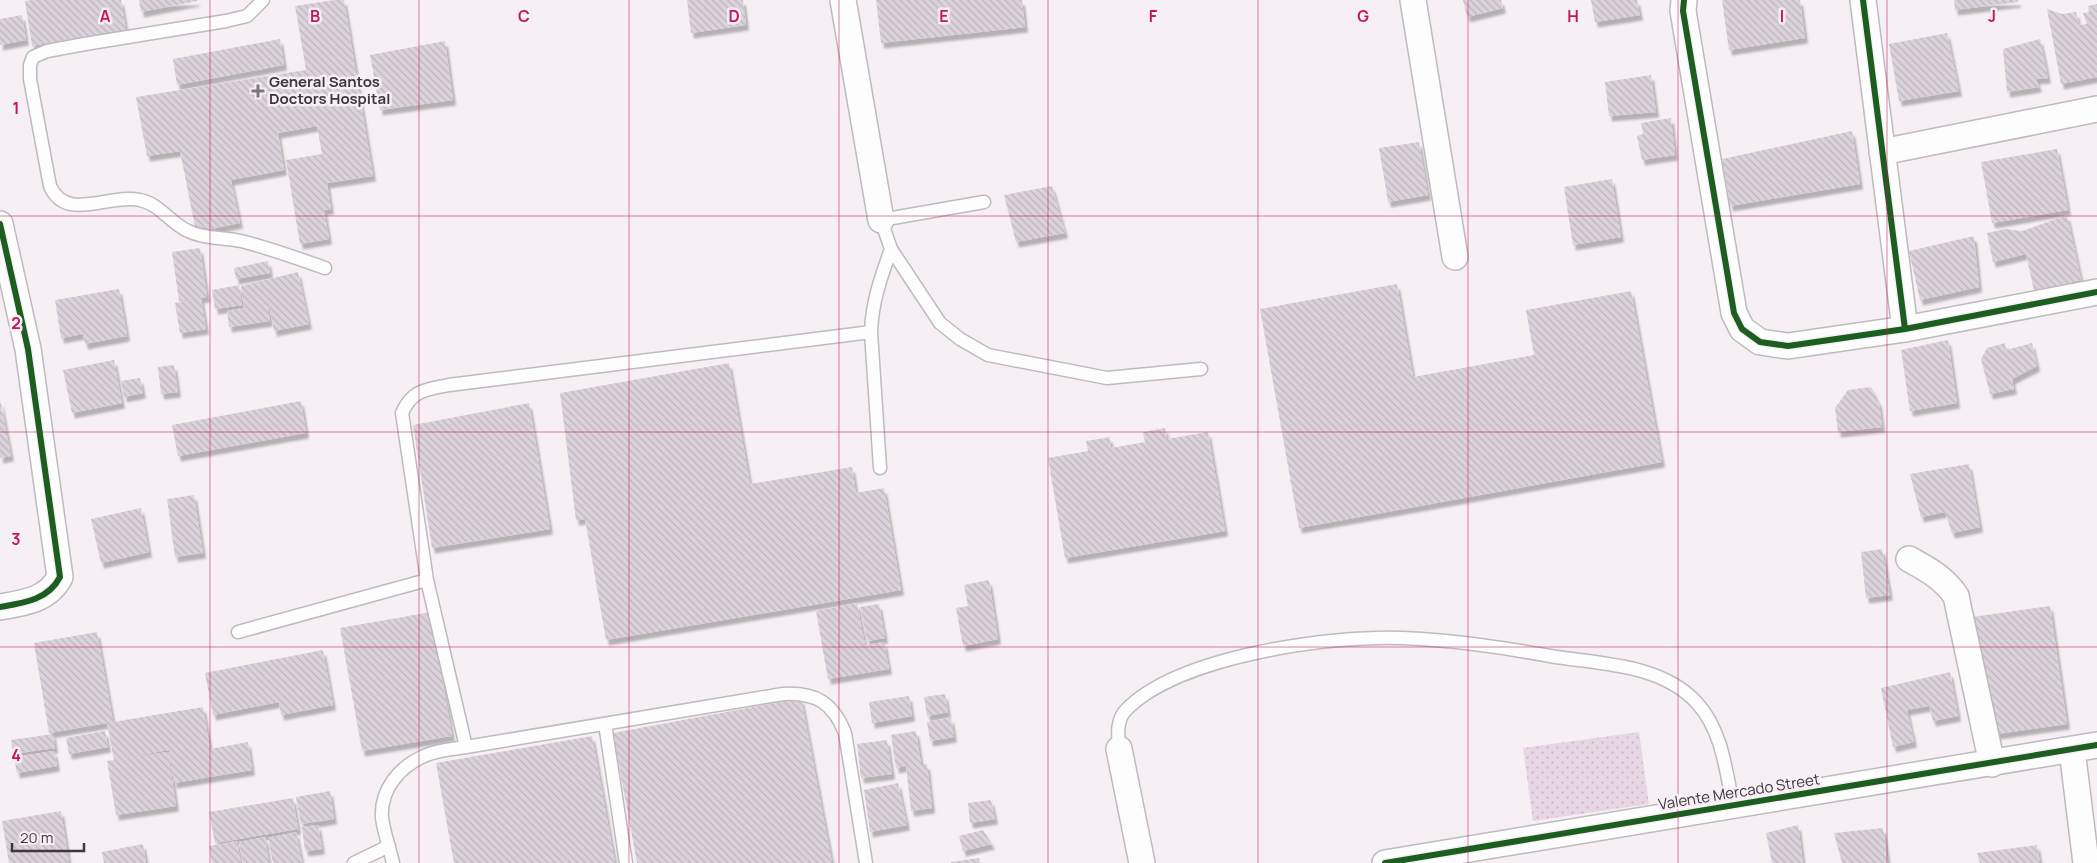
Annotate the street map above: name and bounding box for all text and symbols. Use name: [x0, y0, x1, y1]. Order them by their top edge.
text: A: [100, 5, 111, 27]
text: B: [310, 5, 320, 27]
text: C: [518, 5, 530, 27]
text: D: [728, 5, 740, 27]
text: E: [939, 5, 949, 27]
text: F: [1149, 5, 1158, 27]
text: G: [1357, 5, 1369, 27]
text: H: [1567, 5, 1579, 27]
text: I: [1780, 5, 1784, 27]
text: J: [1988, 5, 1996, 27]
place label: General Santos Doctors Hospital: [269, 71, 390, 109]
marker: General Santos Doctors Hospital: [251, 84, 265, 98]
text: 1: [12, 97, 20, 119]
text: 2: [11, 312, 21, 334]
text: 3: [11, 528, 21, 550]
text: 4: [11, 744, 21, 766]
street label: Valente Mercado Street: [1657, 768, 1821, 815]
scale bar: [12, 820, 85, 852]
text: 20 m: [20, 827, 53, 848]

